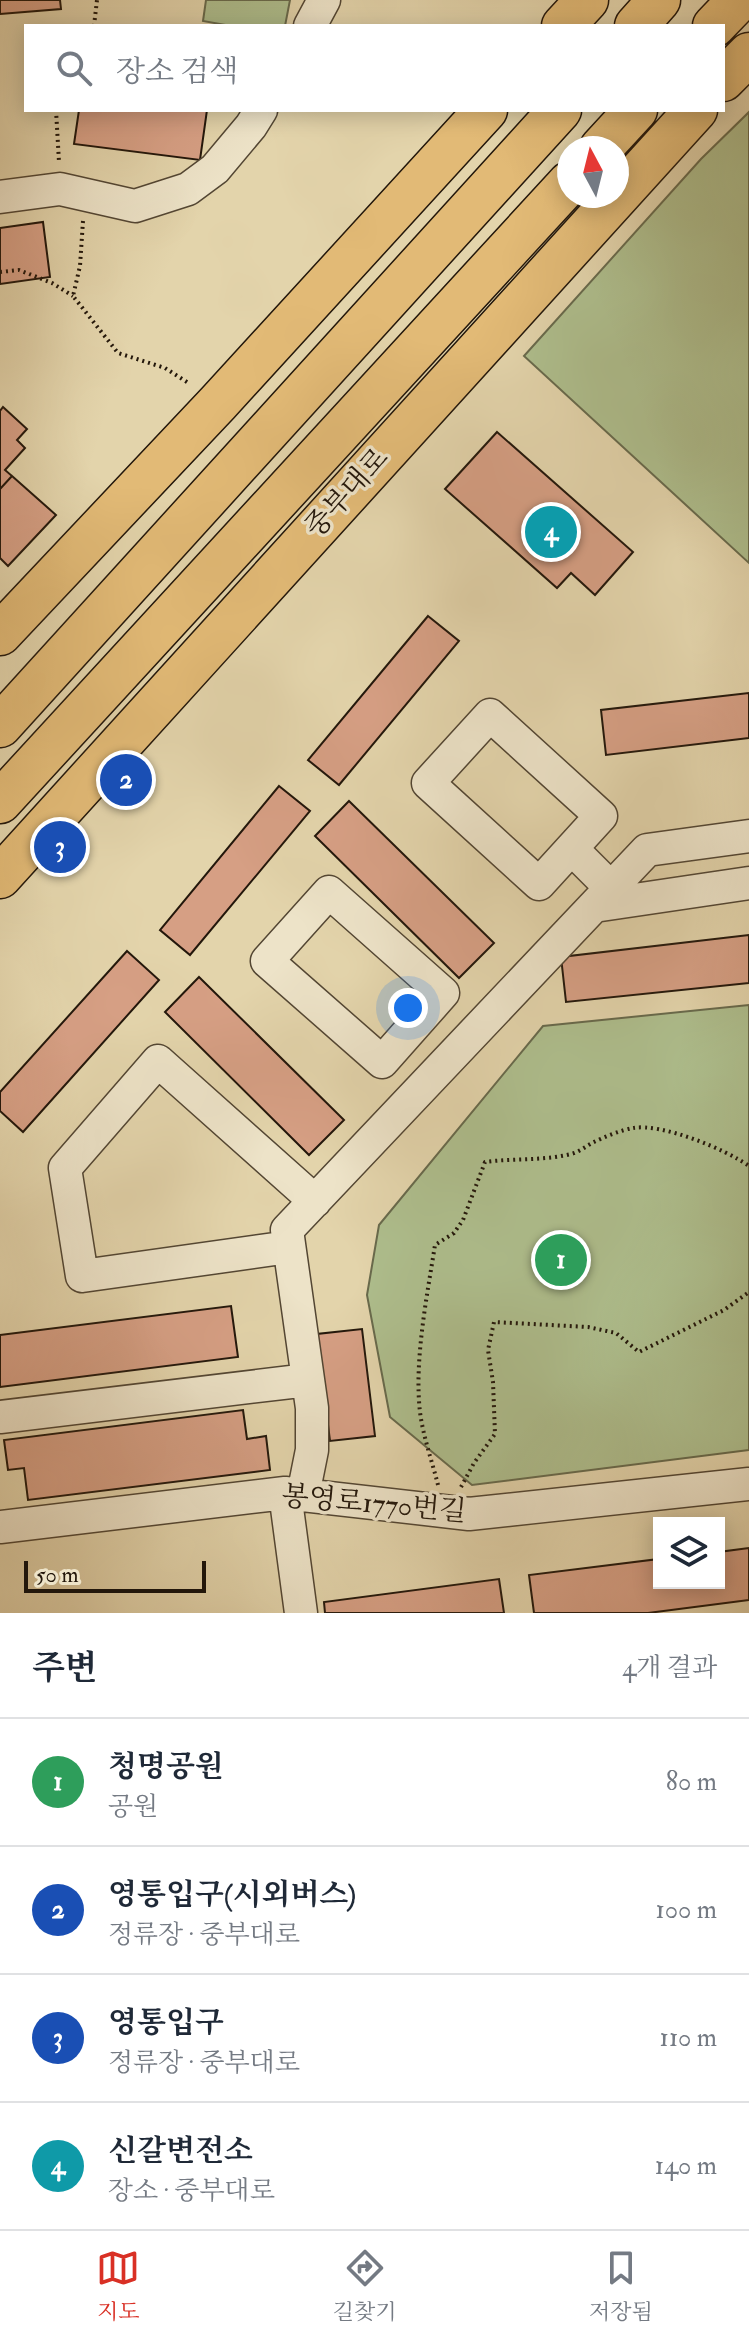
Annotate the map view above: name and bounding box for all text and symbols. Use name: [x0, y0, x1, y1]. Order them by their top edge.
search box: [24, 24, 725, 112]
icon: search: [52, 46, 96, 90]
text: 장소 검색: [116, 53, 238, 90]
north arrow: [557, 136, 629, 208]
street label: 중부대로: [298, 441, 396, 545]
pin: 4: [525, 502, 577, 562]
pin: 2: [100, 750, 152, 810]
pin: 3: [34, 817, 86, 877]
your location: [388, 988, 428, 1028]
pin: 1: [535, 1230, 587, 1290]
street label: 봉영로1770번길: [280, 1478, 468, 1530]
map controls: [653, 1517, 725, 1589]
button: layers: [653, 1517, 725, 1589]
scale bar: [24, 1557, 206, 1593]
text: 50 m: [36, 1561, 78, 1589]
text: 주변: [32, 1647, 98, 1690]
text: 4개 결과: [622, 1652, 717, 1684]
text: 청명공원: [108, 1748, 224, 1785]
text: 1: [53, 1766, 63, 1798]
text: 80 m: [666, 1766, 717, 1798]
text: 공원: [108, 1791, 158, 1823]
text: 영통입구(시외버스): [108, 1876, 356, 1913]
text: 2: [51, 1894, 65, 1926]
text: 100 m: [656, 1894, 717, 1926]
text: 정류장 · 중부대로: [108, 1919, 300, 1951]
text: 영통입구: [108, 2004, 224, 2041]
text: 3: [53, 2022, 63, 2054]
text: 110 m: [660, 2022, 717, 2054]
text: 정류장 · 중부대로: [108, 2047, 300, 2079]
text: 신갈변전소: [108, 2132, 253, 2169]
text: 4: [51, 2150, 65, 2182]
text: 140 m: [655, 2150, 717, 2182]
text: 장소 · 중부대로: [108, 2175, 275, 2207]
tab: 지도: [96, 2246, 140, 2326]
tab: 길찾기: [333, 2246, 396, 2326]
tab: 저장됨: [589, 2246, 653, 2326]

